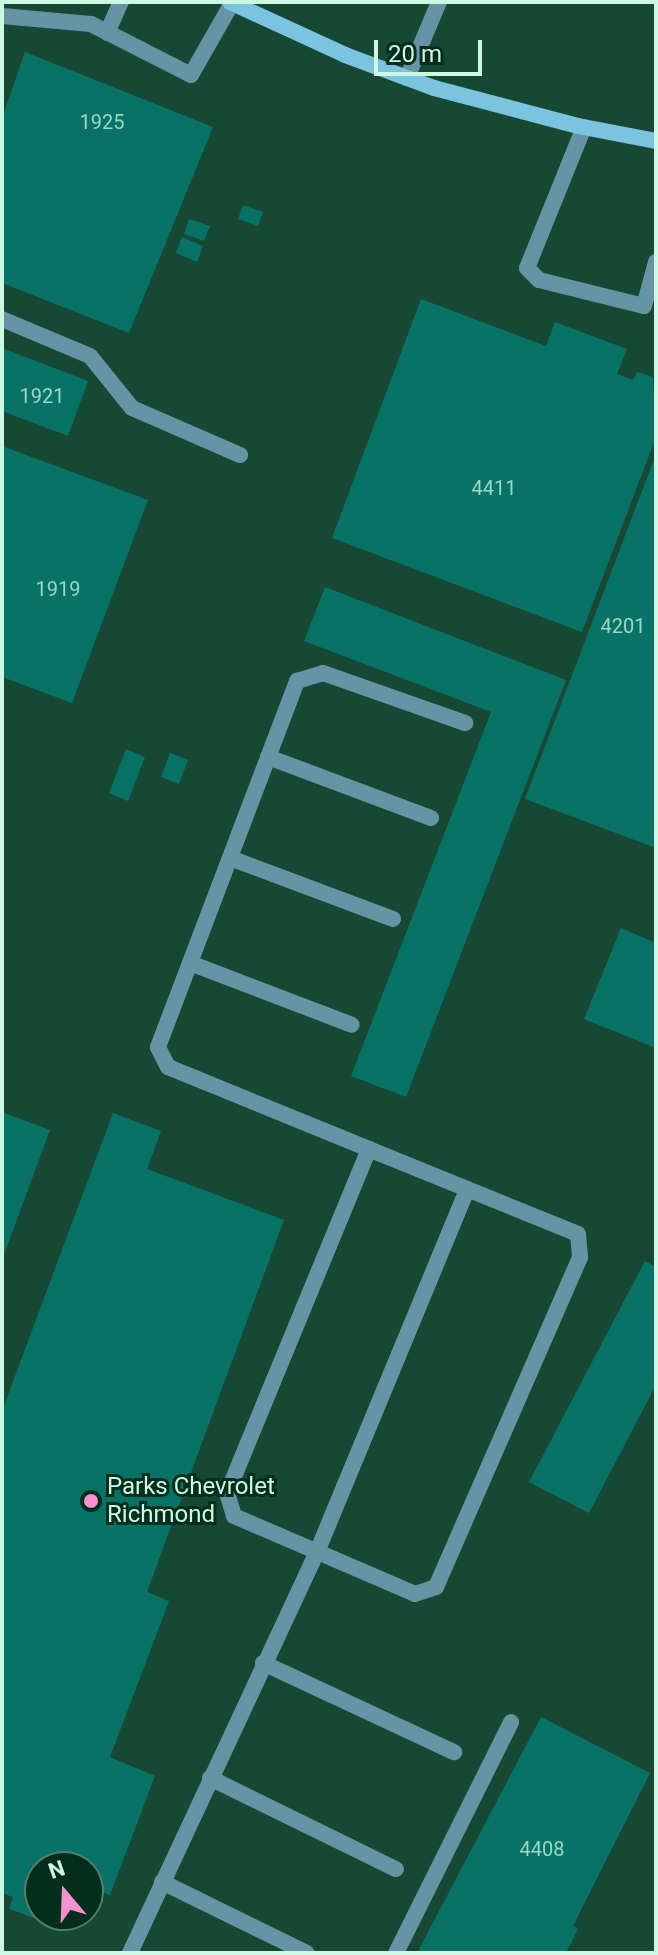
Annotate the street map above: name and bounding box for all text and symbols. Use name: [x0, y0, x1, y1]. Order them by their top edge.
scale bar: [378, 24, 486, 74]
text: 20 m: [388, 40, 442, 68]
house number: 1925: [80, 110, 124, 134]
house number: 1921: [20, 384, 64, 408]
house number: 4411: [472, 476, 516, 500]
house number: 1919: [36, 577, 80, 601]
house number: 4201: [601, 614, 645, 638]
place label: Parks Chevrolet Richmond: [107, 1473, 275, 1529]
marker: Parks Chevrolet Richmond: [82, 1492, 100, 1510]
house number: 4408: [520, 1837, 564, 1861]
north arrow: [24, 1851, 104, 1931]
text: N: [45, 1855, 68, 1884]

